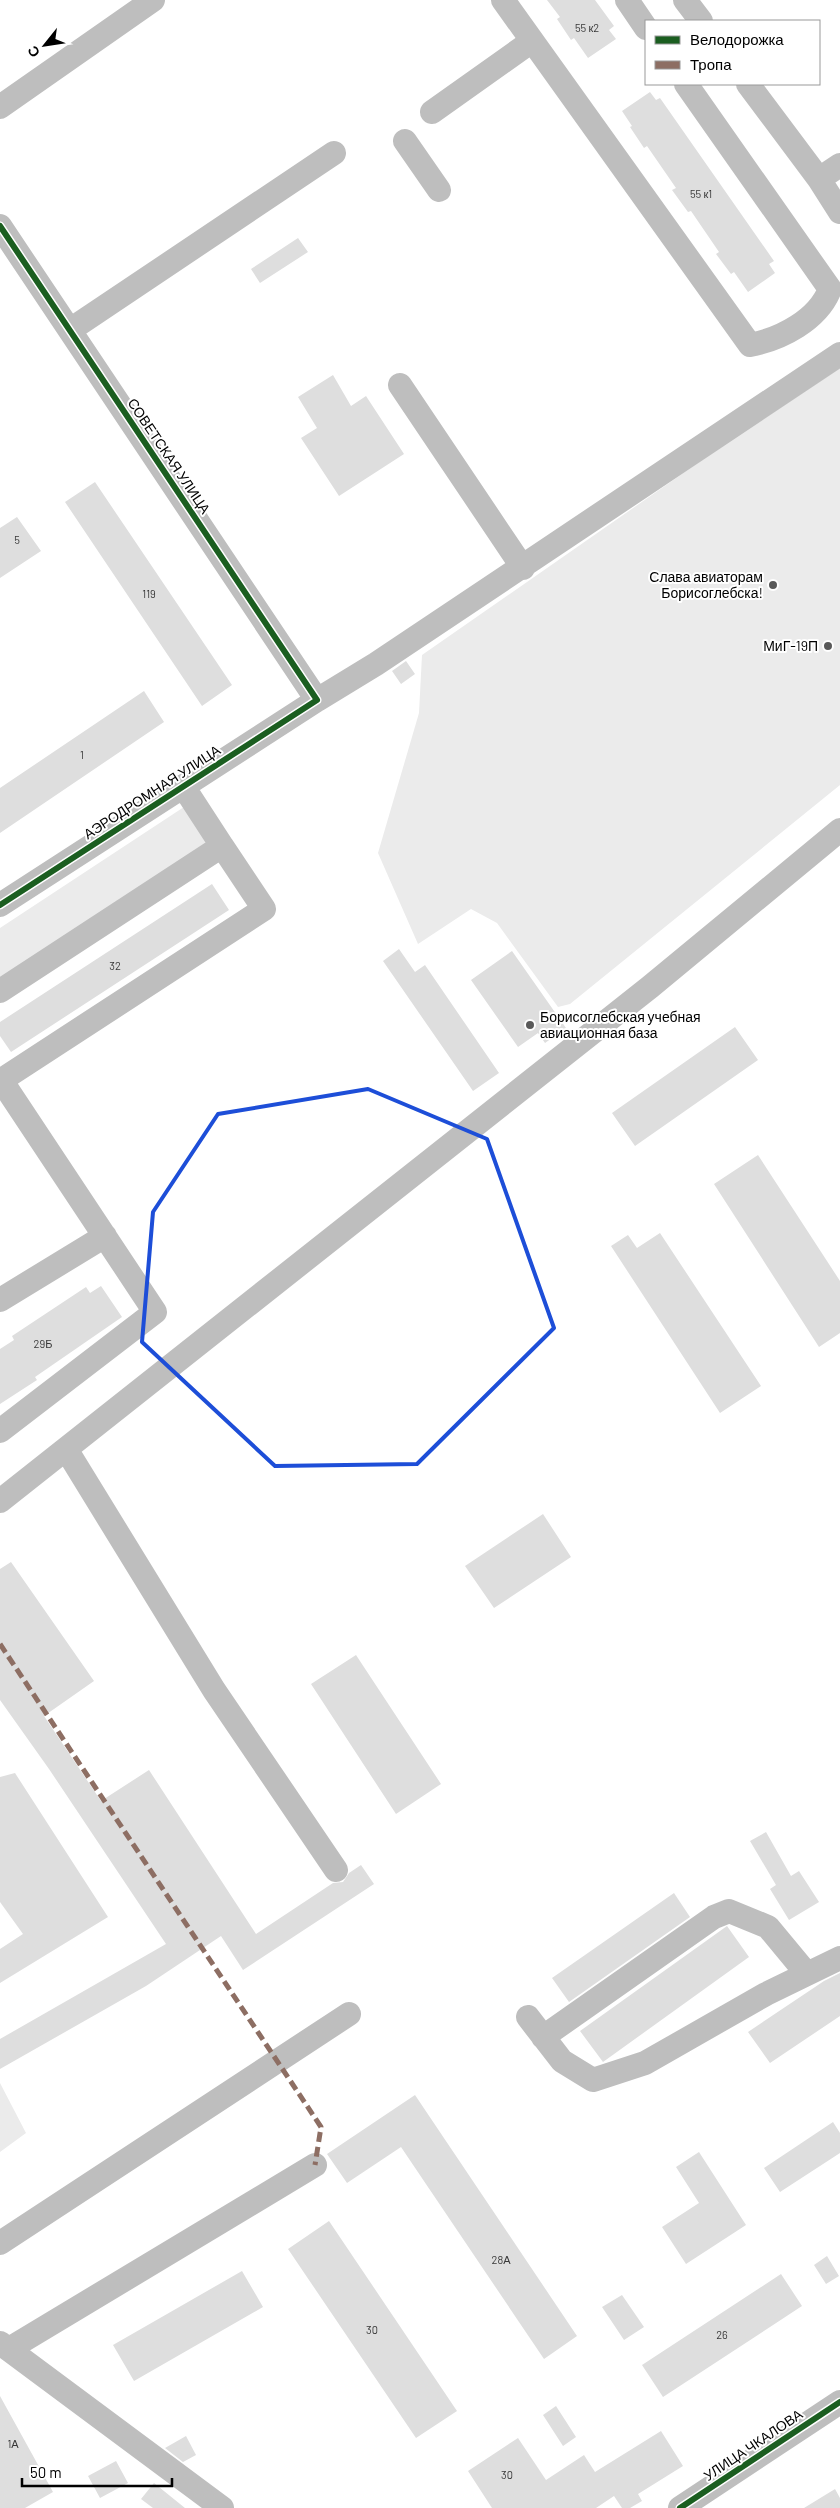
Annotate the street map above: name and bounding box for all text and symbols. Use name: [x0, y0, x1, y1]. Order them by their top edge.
north arrow: [20, 20, 70, 70]
legend: [645, 20, 820, 85]
house number: 55 к2: [575, 21, 599, 34]
text: Велодорожка: [690, 30, 784, 48]
text: С: [23, 43, 43, 60]
text: Тропа: [690, 55, 732, 73]
house number: 55 к1: [690, 187, 712, 200]
street label: СОВЕТСКАЯ УЛИЦА: [124, 395, 215, 517]
house number: 5: [14, 533, 20, 546]
place label: Слава авиаторам Борисоглебска!: [649, 568, 763, 601]
marker: Слава авиаторам Борисоглебска!: [767, 579, 779, 591]
house number: 119: [142, 587, 156, 600]
place label: МиГ-19П: [763, 637, 818, 654]
marker: МиГ-19П: [822, 640, 834, 652]
street label: АЭРОДРОМНАЯ УЛИЦА: [80, 741, 224, 842]
house number: 1: [80, 748, 84, 761]
house number: 32: [109, 959, 121, 972]
place label: Борисоглебская учебная авиационная база: [540, 1008, 701, 1041]
marker: Борисоглебская учебная авиационная база: [524, 1019, 536, 1031]
house number: 29Б: [34, 1337, 52, 1350]
house number: 28А: [492, 2253, 511, 2266]
house number: 30: [366, 2323, 378, 2336]
house number: 26: [716, 2328, 728, 2341]
street label: УЛИЦА ЧКАЛОВА: [700, 2405, 806, 2484]
house number: 1А: [7, 2437, 19, 2450]
scale bar: [22, 2456, 172, 2488]
text: 50 m: [30, 2463, 62, 2481]
house number: 30: [501, 2468, 513, 2481]

